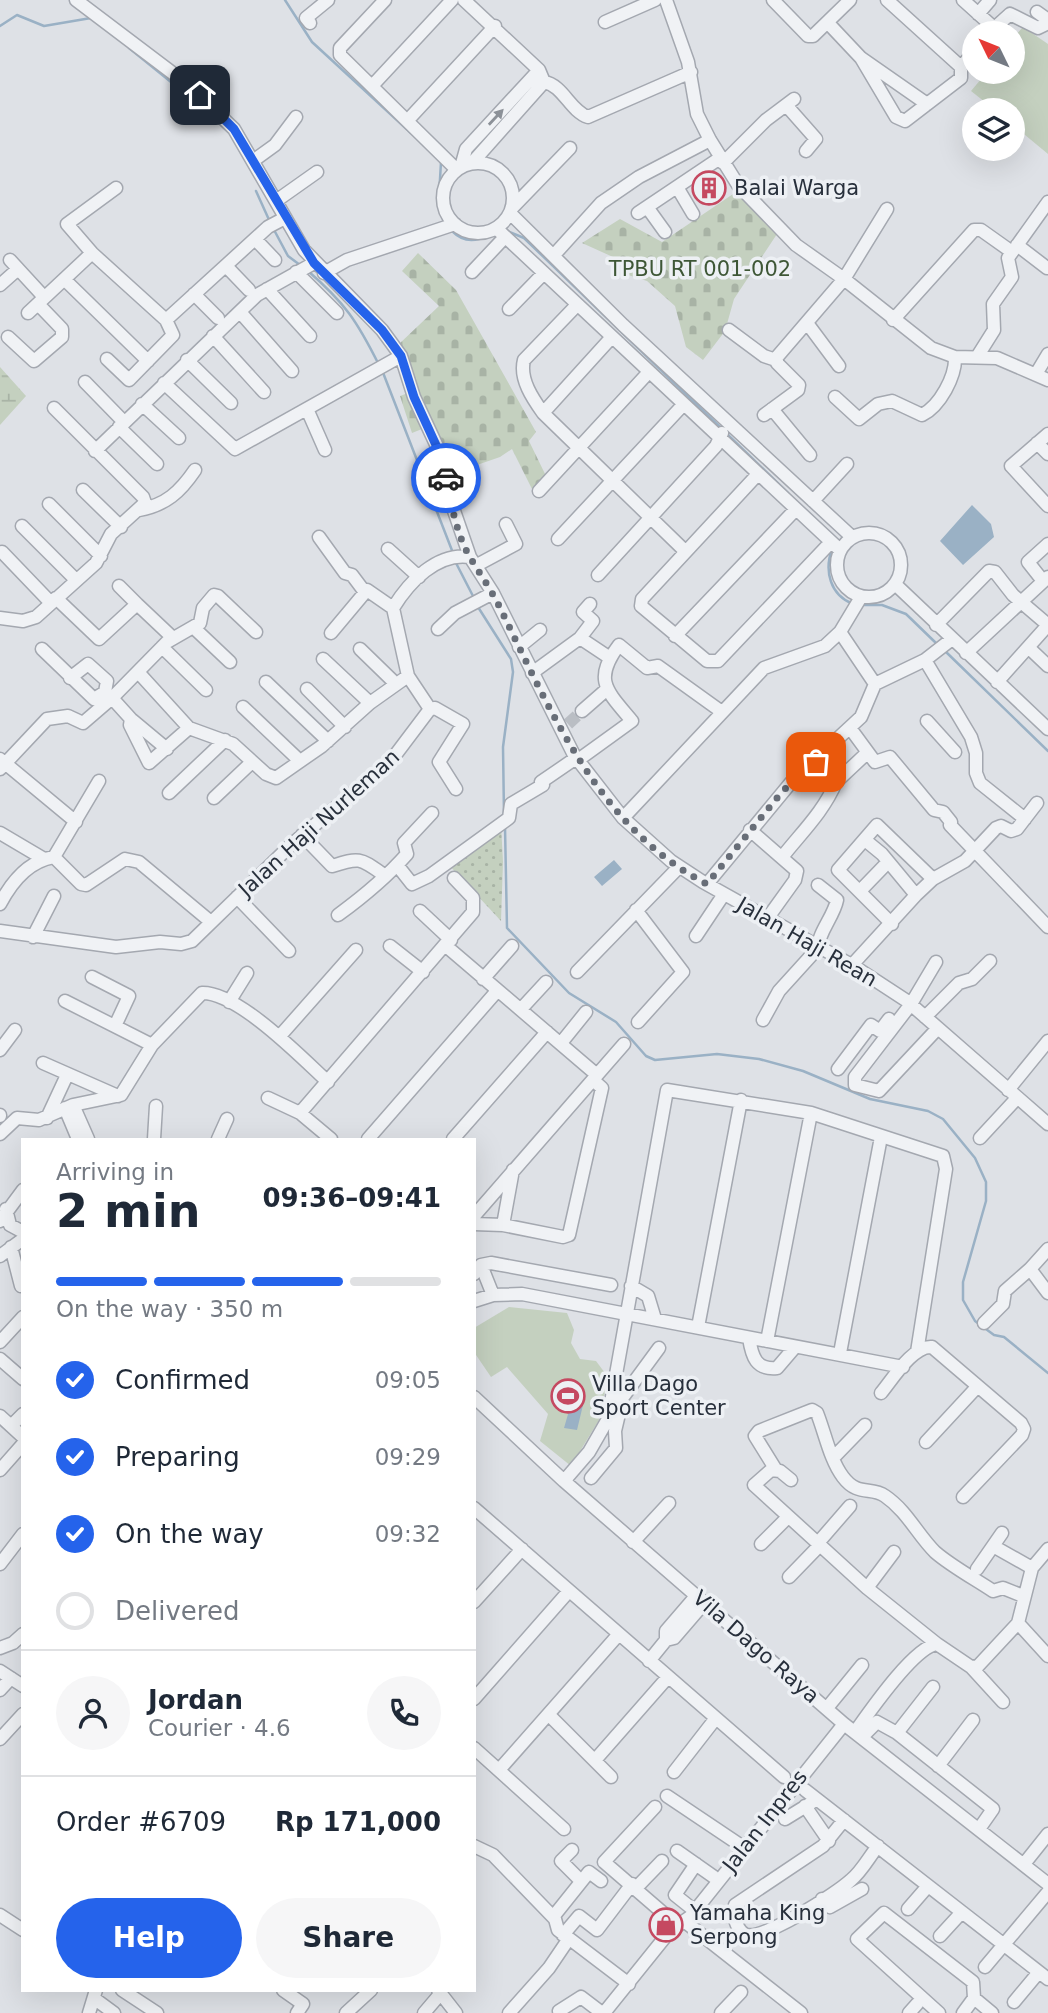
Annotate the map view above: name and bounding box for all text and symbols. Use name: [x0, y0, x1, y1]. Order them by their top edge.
north arrow: [962, 21, 1026, 84]
map controls: [962, 21, 1025, 161]
pin: [170, 65, 230, 125]
icon: home: [181, 76, 219, 114]
button: layers: [962, 98, 1025, 161]
one-way arrow: [488, 109, 504, 126]
building icon: Balai Warga: [690, 169, 728, 207]
place label: Balai Warga: [734, 176, 859, 200]
park label: TPBU RT 001-002: [608, 257, 791, 281]
courier: [411, 443, 481, 513]
icon: car: [427, 459, 465, 497]
pin: [786, 732, 846, 792]
icon: bag: [797, 743, 835, 781]
street label: Jalan Haji Nurleman: [232, 745, 404, 903]
street label: Jalan Haji Rean: [731, 891, 881, 992]
text: Arriving in: [56, 1159, 174, 1185]
text: 09:36–09:41: [262, 1183, 441, 1213]
text: 2 min: [56, 1184, 200, 1238]
text: On the way · 350 m: [56, 1296, 283, 1322]
icon: check: [56, 1361, 94, 1399]
text: Confirmed: [115, 1365, 250, 1395]
text: 09:05: [375, 1367, 441, 1393]
place label: Villa Dago Sport Center: [592, 1372, 726, 1420]
sports icon: Villa Dago Sport Center: [549, 1377, 587, 1415]
icon: check: [56, 1438, 94, 1476]
text: Preparing: [115, 1442, 240, 1472]
text: 09:29: [375, 1444, 441, 1470]
icon: check: [56, 1515, 94, 1553]
text: On the way: [115, 1519, 264, 1549]
text: 09:32: [375, 1521, 441, 1547]
street label: Vila Dago Raya: [688, 1586, 824, 1708]
text: Delivered: [115, 1596, 239, 1626]
button: person: [56, 1676, 130, 1750]
button: phone: [367, 1676, 441, 1750]
text: Jordan: [148, 1685, 243, 1715]
text: Courier · 4.6: [148, 1715, 291, 1741]
street label: Jalan Inpres: [717, 1765, 812, 1878]
text: Order #6709: [56, 1807, 226, 1837]
text: Rp 171,000: [275, 1807, 441, 1837]
button: Help: [56, 1898, 242, 1978]
button: Share: [256, 1898, 441, 1978]
place label: Yamaha King Serpong: [689, 1901, 825, 1949]
shop icon: Yamaha King Serpong: [647, 1906, 685, 1944]

